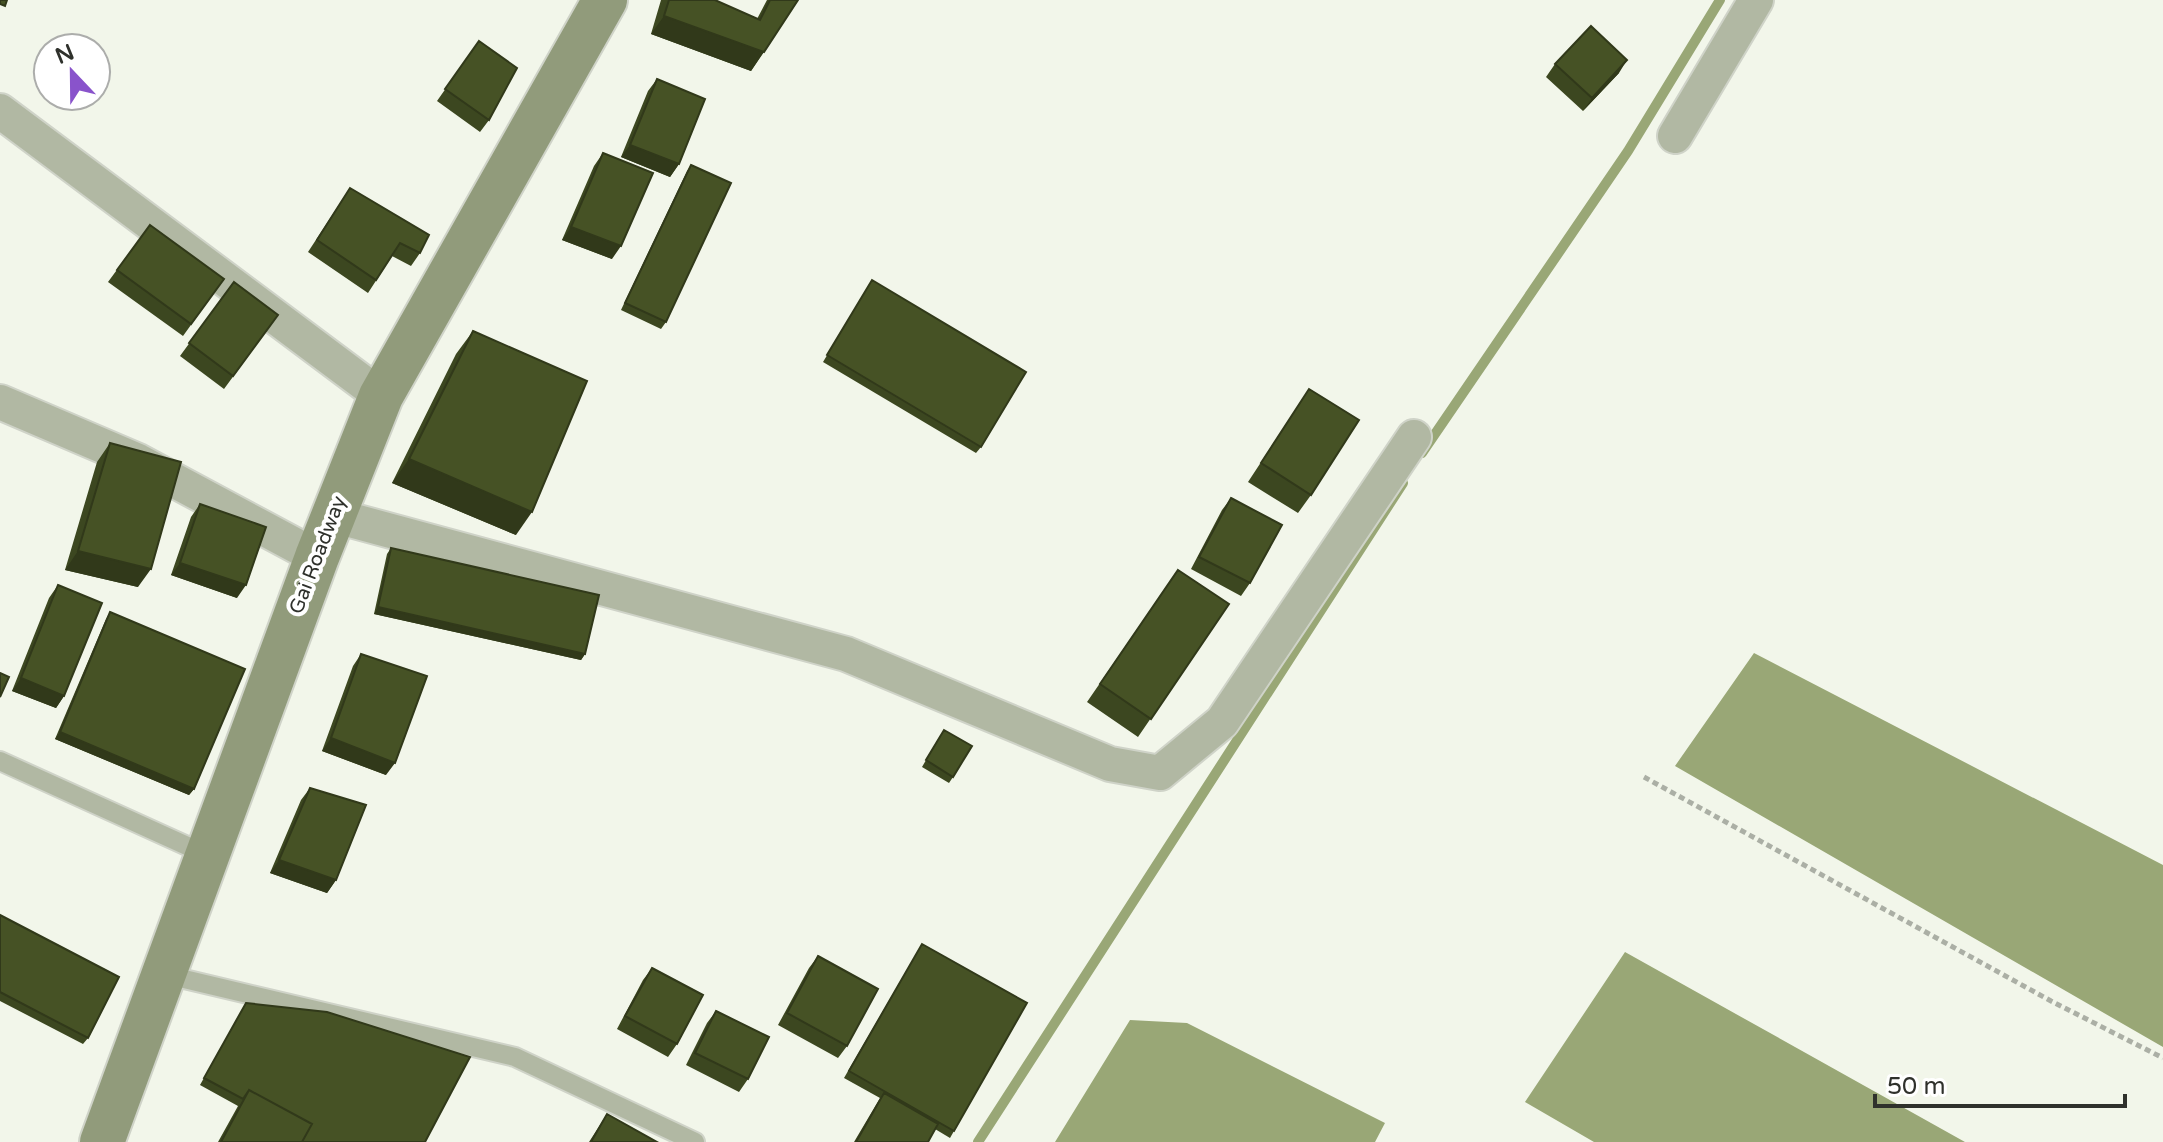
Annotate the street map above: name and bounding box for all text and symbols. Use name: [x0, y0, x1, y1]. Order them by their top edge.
north arrow: [32, 32, 112, 112]
text: N: [52, 39, 78, 70]
street label: Gai Roadway: [285, 492, 352, 617]
scale bar: [1875, 1058, 2125, 1108]
text: 50 m: [1887, 1072, 1945, 1101]

